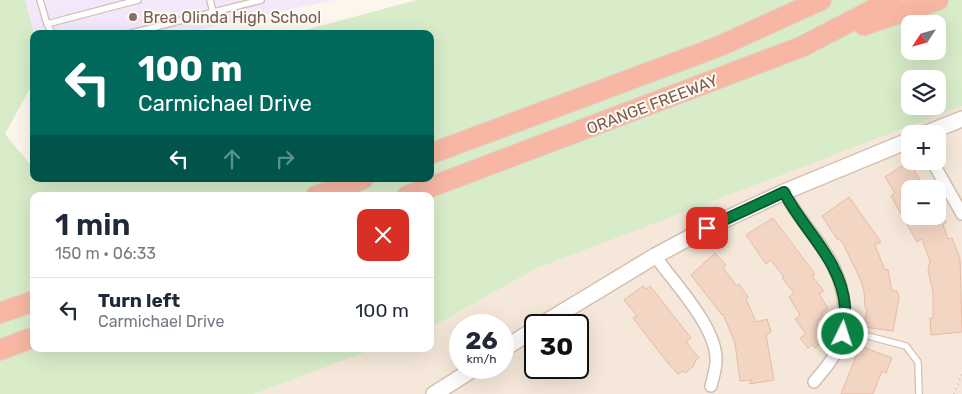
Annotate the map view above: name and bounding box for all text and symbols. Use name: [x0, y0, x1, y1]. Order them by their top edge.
place label: Brea Olinda High School: [143, 8, 321, 27]
marker: Brea Olinda High School: [127, 11, 139, 23]
north arrow: [901, 15, 946, 60]
map controls: [901, 15, 946, 225]
text: 100 m: [138, 48, 243, 90]
icon: left: [55, 50, 120, 115]
button: layers: [901, 70, 946, 115]
street label: ORANGE FREEWAY: [584, 71, 721, 138]
text: Carmichael Drive: [138, 90, 312, 117]
button: +: [901, 125, 946, 170]
icon: left: [165, 145, 193, 173]
icon: ahead: [218, 145, 246, 173]
icon: right: [271, 145, 299, 173]
button: −: [901, 180, 946, 225]
text: 1 min: [55, 207, 130, 243]
pin: [686, 207, 728, 249]
button: close: [357, 209, 409, 261]
icon: arrive: [693, 214, 721, 242]
text: 150 m · 06:33: [55, 244, 156, 263]
text: Turn left: [98, 289, 180, 312]
icon: left: [55, 296, 83, 324]
text: 100 m: [355, 299, 409, 322]
position arrow: [816, 307, 868, 359]
text: Carmichael Drive: [98, 312, 224, 331]
speed limit sign: 30: [524, 314, 589, 379]
text: 26: [465, 326, 498, 355]
text: km/h: [467, 352, 496, 366]

